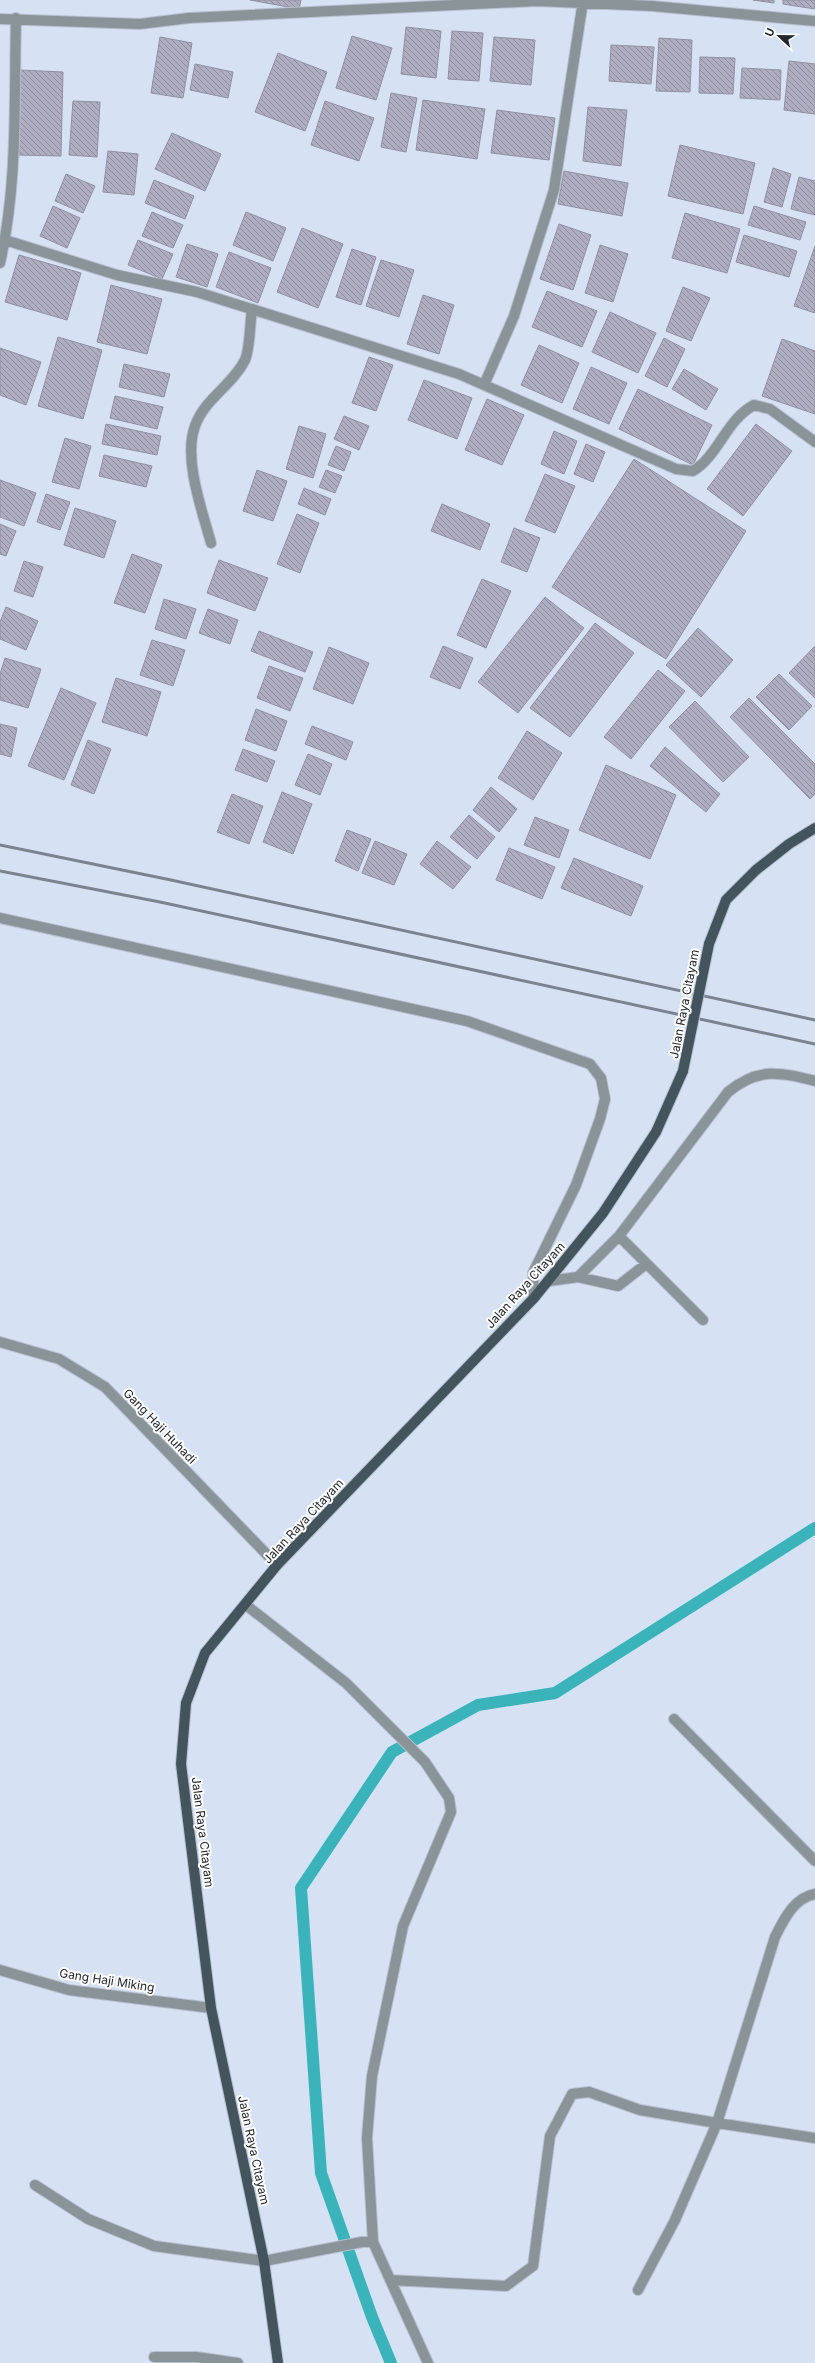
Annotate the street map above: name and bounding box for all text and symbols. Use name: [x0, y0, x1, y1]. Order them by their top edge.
north arrow: [759, 16, 799, 56]
text: U: [762, 26, 778, 39]
street label: Jalan Raya Citayam: [666, 948, 702, 1060]
street label: Jalan Raya Citayam: [482, 1239, 568, 1331]
street label: Gang Haji Huhadi: [120, 1385, 200, 1467]
street label: Jalan Raya Citayam: [260, 1475, 346, 1567]
street label: Jalan Raya Citayam: [189, 1776, 217, 1888]
street label: Gang Haji Miking: [58, 1965, 156, 1995]
street label: Jalan Raya Citayam: [235, 2094, 273, 2206]

